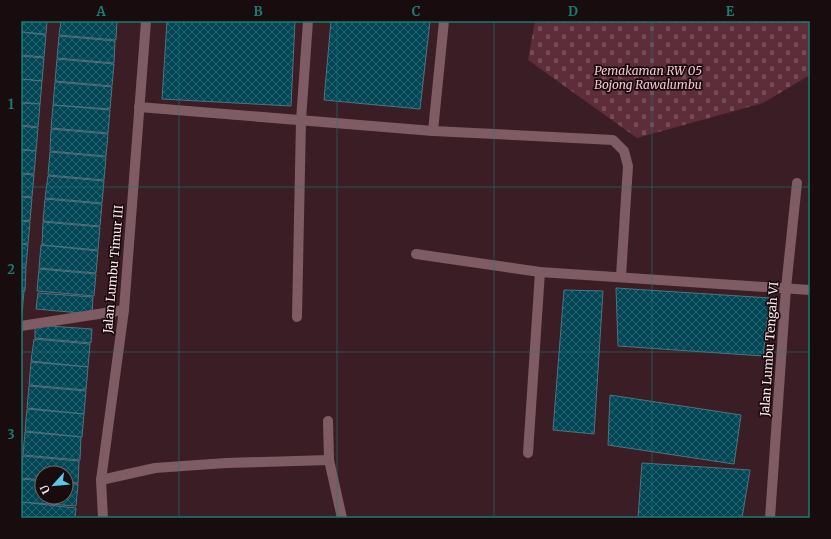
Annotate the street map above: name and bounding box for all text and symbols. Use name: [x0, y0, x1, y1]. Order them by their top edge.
text: A: [95, 3, 106, 20]
text: B: [253, 3, 263, 20]
text: C: [412, 3, 421, 20]
text: D: [568, 3, 578, 20]
text: E: [726, 3, 735, 20]
park label: Pemakaman RW 05 Bojong Rawalumbu: [594, 63, 702, 92]
text: 1: [8, 96, 14, 113]
street label: Jalan Lumbu Timur III: [100, 204, 126, 335]
text: 2: [7, 261, 15, 278]
street label: Jalan Lumbu Tengah VI: [757, 281, 781, 418]
text: 3: [7, 426, 15, 443]
north arrow: [34, 465, 74, 505]
text: U: [37, 482, 53, 496]

